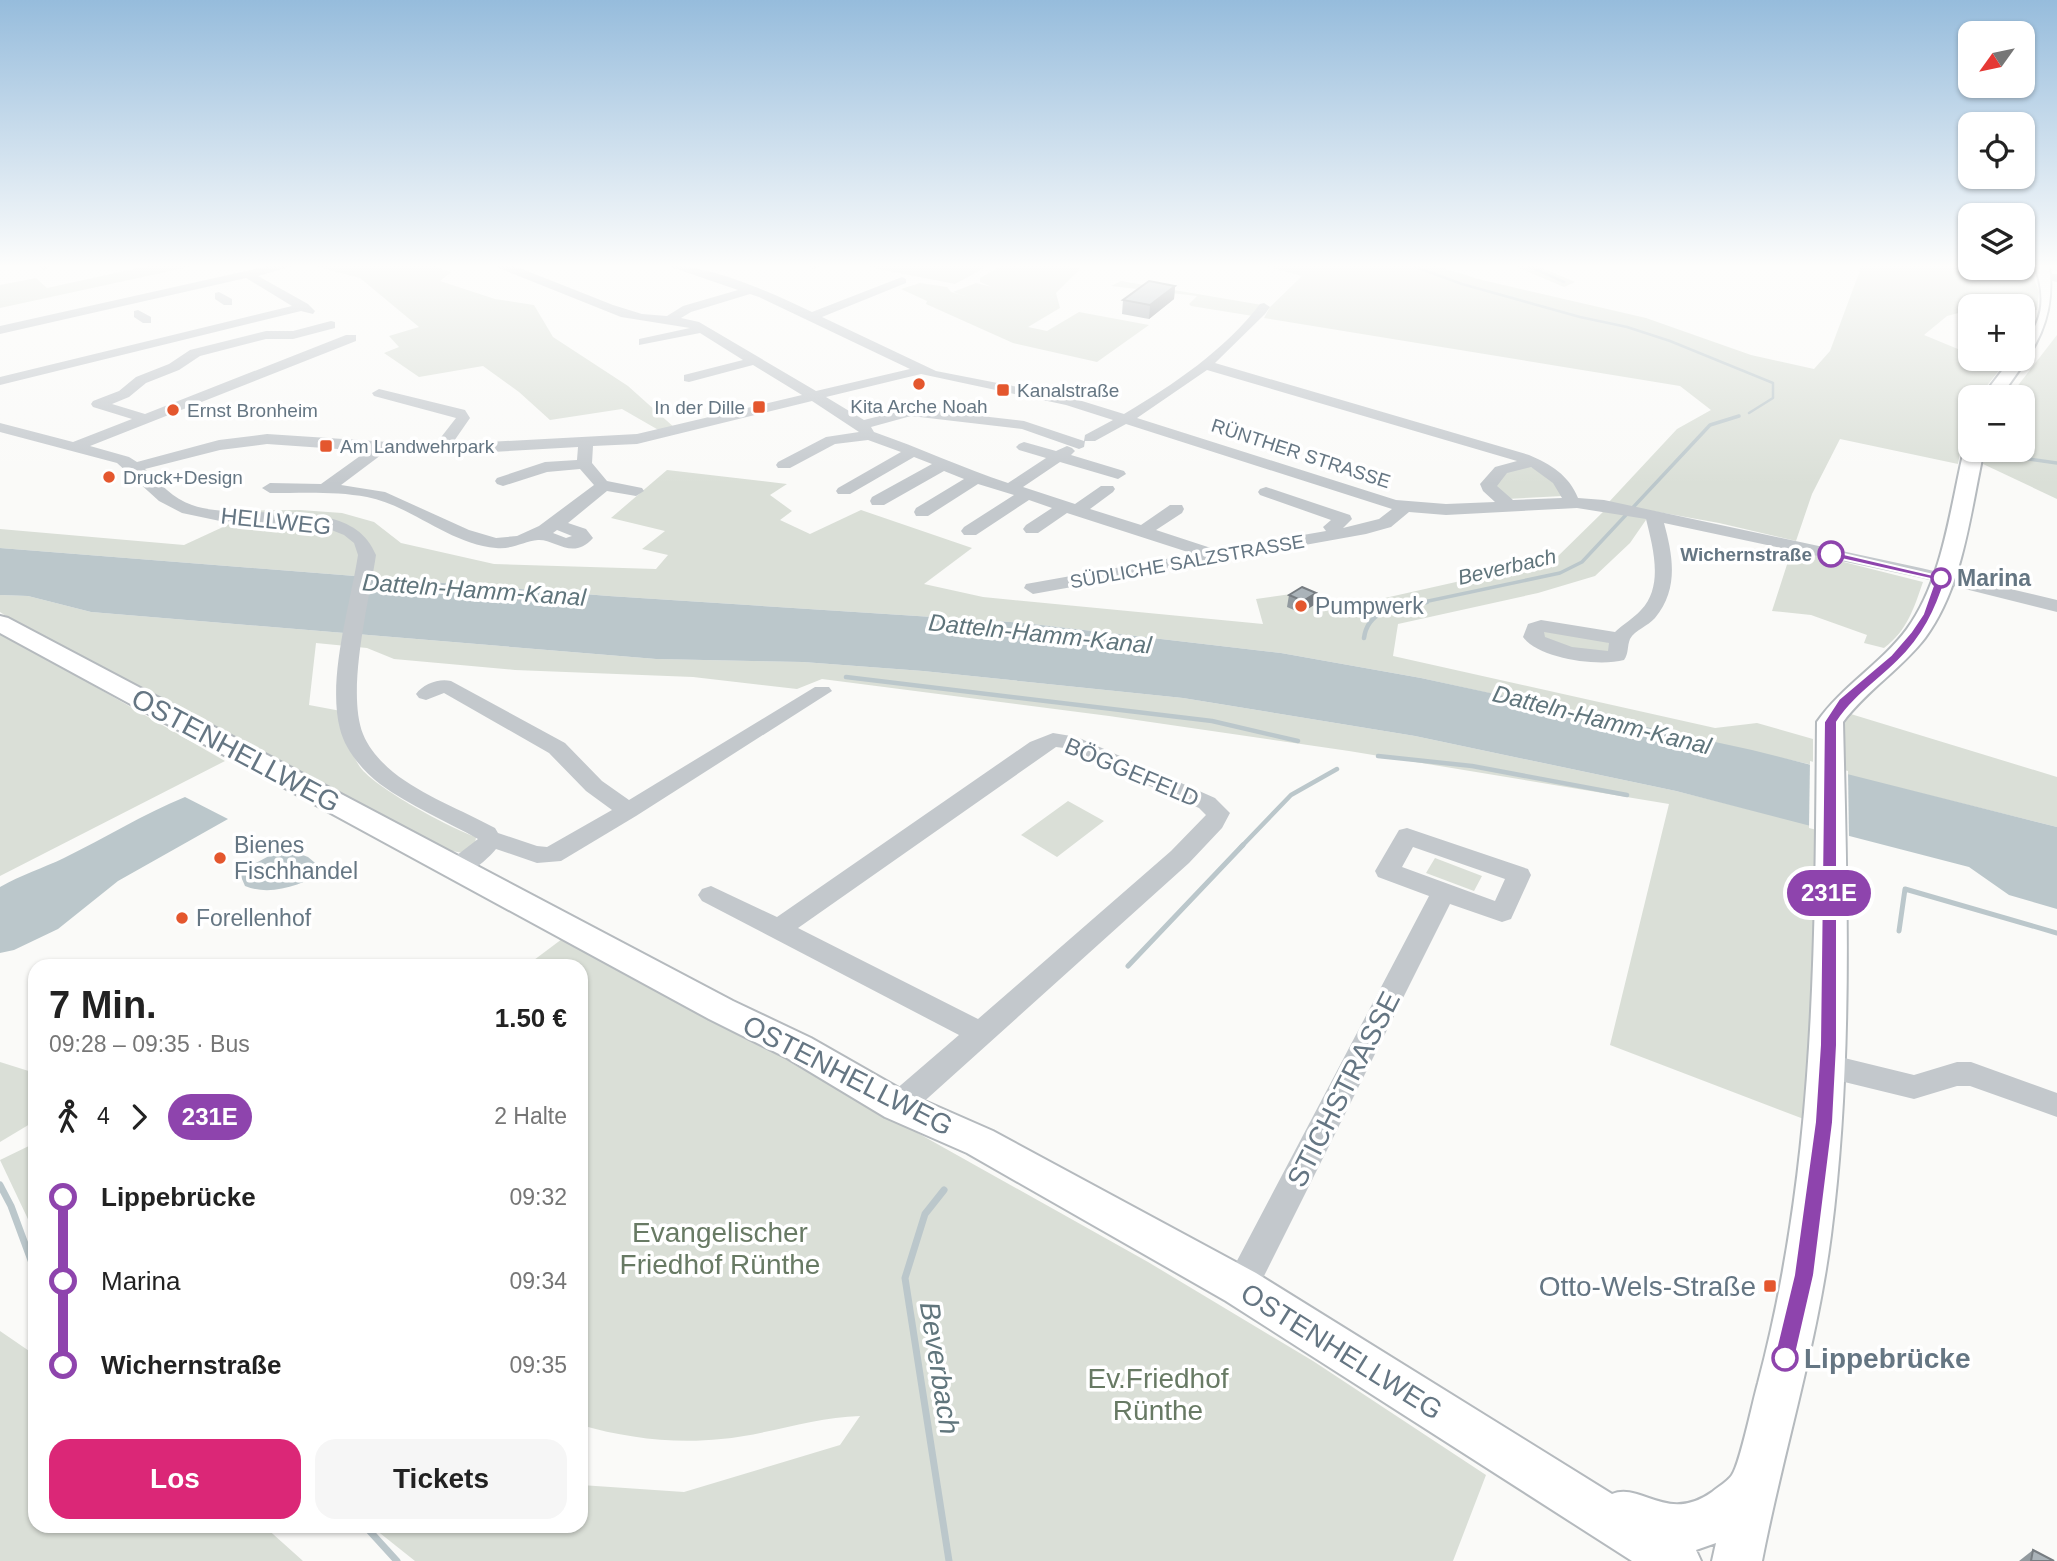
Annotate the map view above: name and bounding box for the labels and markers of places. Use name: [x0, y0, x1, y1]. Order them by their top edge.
marker: Kita Arche Noah: [911, 376, 927, 392]
place label: Kanalstraße: [1017, 380, 1119, 401]
marker: Kanalstraße: [995, 382, 1011, 398]
place label: Kita Arche Noah: [850, 396, 988, 417]
place label: In der Dille: [654, 397, 745, 418]
marker: In der Dille: [751, 399, 767, 415]
place label: Ernst Bronheim: [187, 400, 318, 421]
marker: Ernst Bronheim: [165, 402, 181, 418]
place label: Am Landwehrpark: [340, 436, 495, 457]
marker: Am Landwehrpark: [318, 438, 334, 454]
place label: Druck+Design: [123, 467, 243, 488]
marker: Druck+Design: [101, 469, 117, 485]
marker: Wichernstraße: [1818, 541, 1844, 567]
place label: Wichernstraße: [1680, 544, 1812, 565]
place label: Marina: [1957, 565, 2031, 591]
marker: Marina: [1931, 568, 1951, 588]
place label: Pumpwerk: [1315, 593, 1424, 619]
marker: Pumpwerk: [1293, 598, 1309, 614]
place label: Bienes Fischhandel: [234, 832, 358, 884]
marker: Bienes Fischhandel: [212, 850, 228, 866]
place label: Forellenhof: [196, 905, 312, 931]
marker: Forellenhof: [174, 910, 190, 926]
place label: Otto-Wels-Straße: [1539, 1271, 1756, 1302]
marker: Otto-Wels-Straße: [1762, 1278, 1778, 1294]
place label: Lippebrücke: [1804, 1343, 1970, 1374]
marker: Lippebrücke: [1772, 1345, 1798, 1371]

